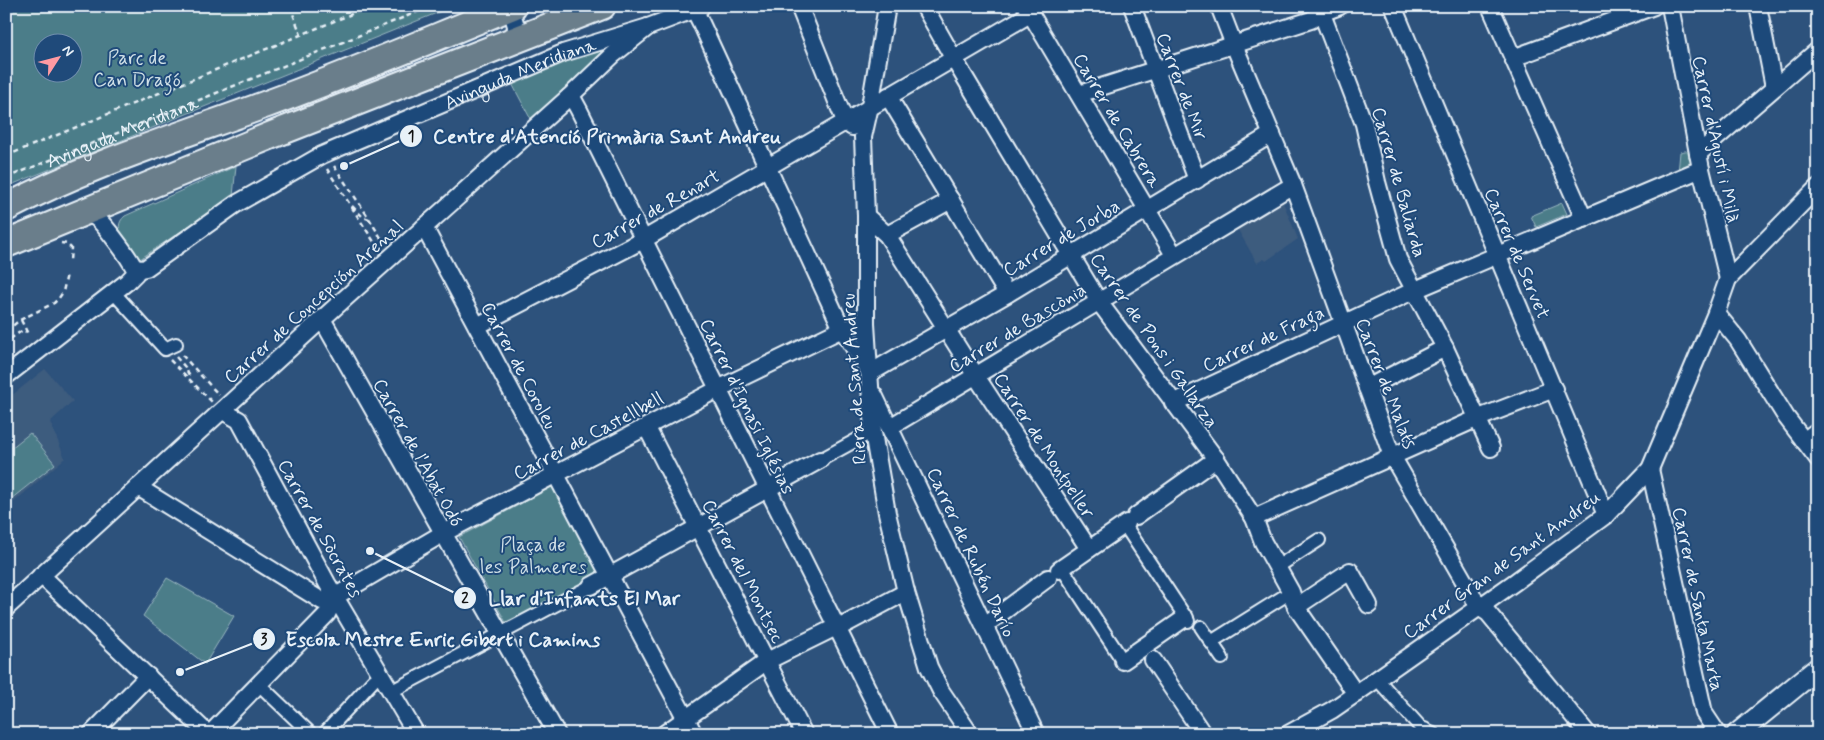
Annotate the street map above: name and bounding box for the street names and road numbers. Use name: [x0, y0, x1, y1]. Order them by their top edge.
street label: Carrer de Mir: [1150, 29, 1214, 144]
street label: Avinguda Meridiana: [441, 33, 600, 116]
street label: Carrer de Cabrera: [1067, 49, 1167, 193]
street label: Carrer d'Agustí i Milà: [1685, 53, 1745, 225]
street label: Avinguda Meridiana: [43, 91, 203, 174]
street label: Carrer de Baliarda: [1365, 104, 1432, 260]
street label: Carrer de Renart: [587, 164, 725, 255]
street label: Carrer de Servet: [1478, 184, 1556, 323]
street label: Carrer de Jorba: [999, 193, 1125, 283]
street label: Carrer de Concepción Arenal: [219, 215, 409, 390]
street label: Carrer de Pons i Gallarza: [1084, 248, 1224, 433]
street label: Carrer de Bascònia: [944, 277, 1091, 379]
street label: Riera de Sant Andreu: [836, 292, 873, 465]
street label: Carrer de Coroleu: [475, 298, 563, 434]
street label: Carrer de Fraga: [1199, 300, 1330, 381]
street label: Carrer d'Ignasi Iglésias: [692, 315, 800, 499]
street label: Carrer de Malats: [1349, 315, 1422, 452]
street label: Carrer de Montpeller: [987, 368, 1100, 524]
street label: Carrer de l'Abat Odó: [367, 374, 469, 531]
street label: Carrer de Castellbell: [509, 386, 669, 487]
street label: Carrer de Sòcrates: [271, 455, 368, 603]
street label: Carrer de Rubén Darío: [920, 464, 1021, 642]
street label: Carrer Gran de Sant Andreu: [1398, 485, 1605, 645]
street label: Carrer del Montsec: [696, 495, 790, 648]
street label: Carrer de Santa Marta: [1666, 505, 1729, 694]

